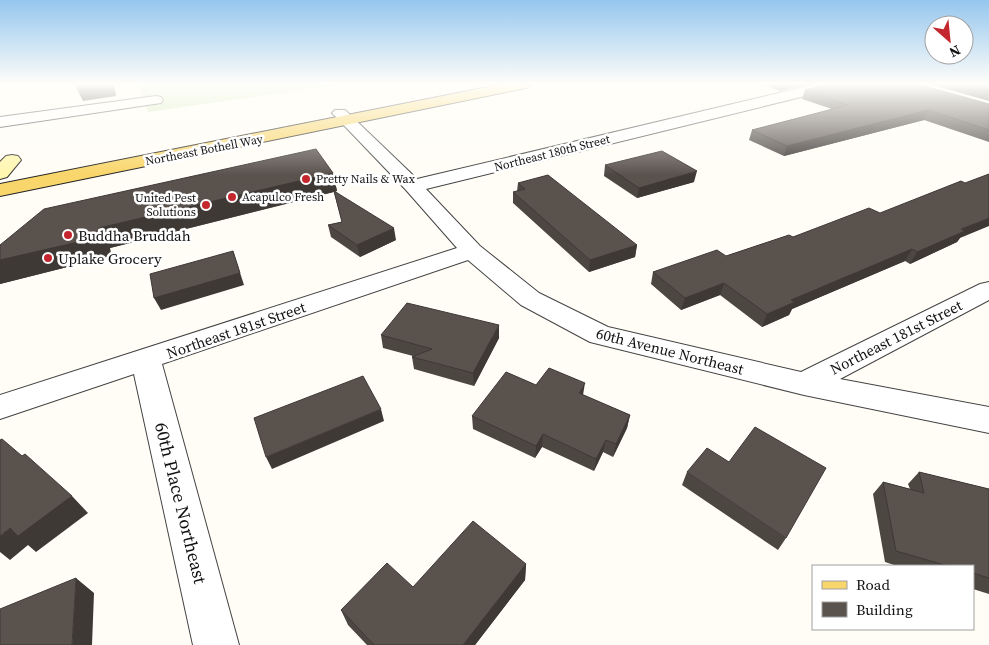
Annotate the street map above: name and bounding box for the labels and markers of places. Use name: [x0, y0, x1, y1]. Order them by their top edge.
place label: Pretty Nails & Wax: [316, 171, 416, 187]
marker: Pretty Nails & Wax: [300, 173, 312, 185]
place label: Acapulco Fresh: [242, 189, 324, 205]
place label: United Pest Solutions: [135, 190, 196, 220]
marker: Acapulco Fresh: [226, 191, 238, 203]
marker: United Pest Solutions: [200, 199, 212, 211]
place label: Buddha Bruddah: [78, 225, 191, 246]
marker: Buddha Bruddah: [62, 229, 74, 241]
place label: Uplake Grocery: [58, 248, 162, 269]
marker: Uplake Grocery: [42, 252, 54, 264]

